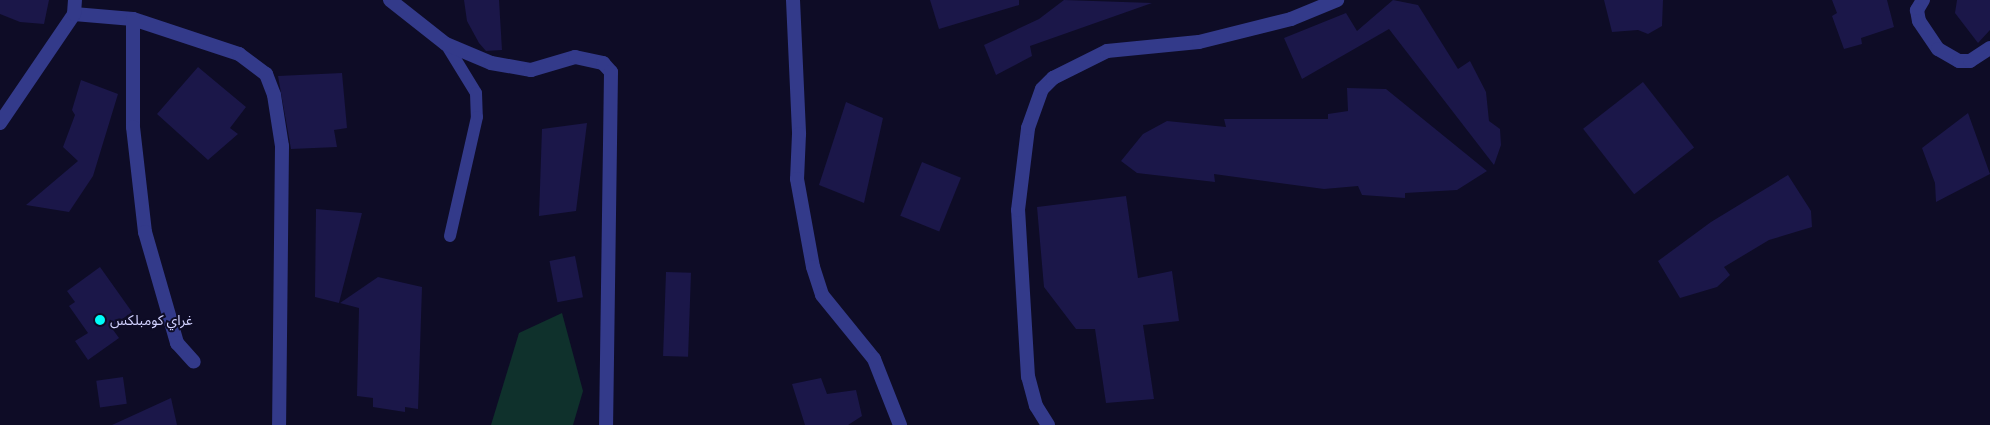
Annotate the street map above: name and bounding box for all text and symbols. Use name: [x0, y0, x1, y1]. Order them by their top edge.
place label: غراي كومبلكس: [110, 312, 193, 328]
marker: غراي كومبلكس: [94, 314, 106, 326]

